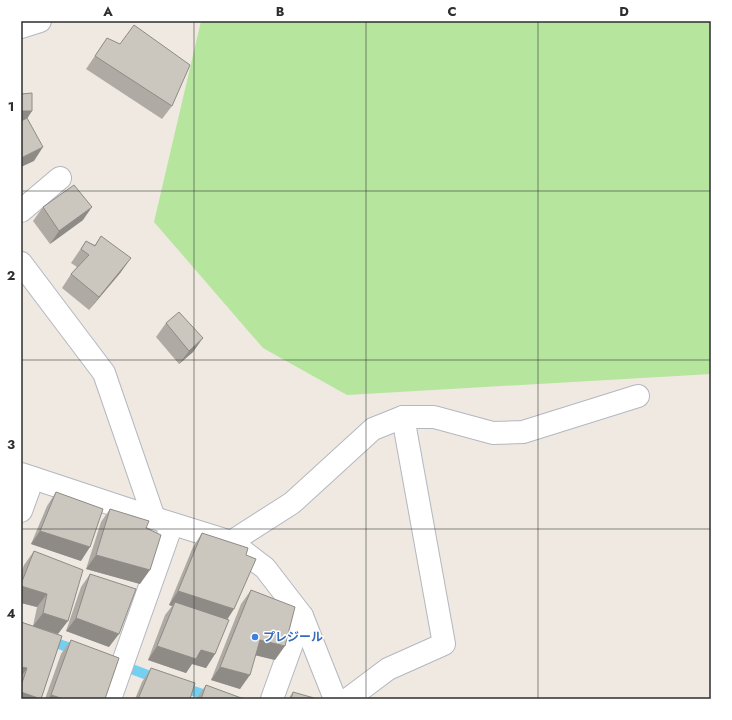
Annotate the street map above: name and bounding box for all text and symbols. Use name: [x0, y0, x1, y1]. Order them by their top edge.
text: A: [102, 2, 113, 21]
text: B: [276, 2, 285, 21]
text: C: [447, 2, 457, 21]
text: D: [619, 2, 629, 21]
text: 1: [8, 97, 14, 116]
text: 2: [7, 266, 15, 285]
text: 3: [7, 435, 15, 454]
text: 4: [6, 604, 16, 623]
place label: プレジール: [263, 628, 323, 646]
marker: プレジール: [250, 632, 260, 642]

